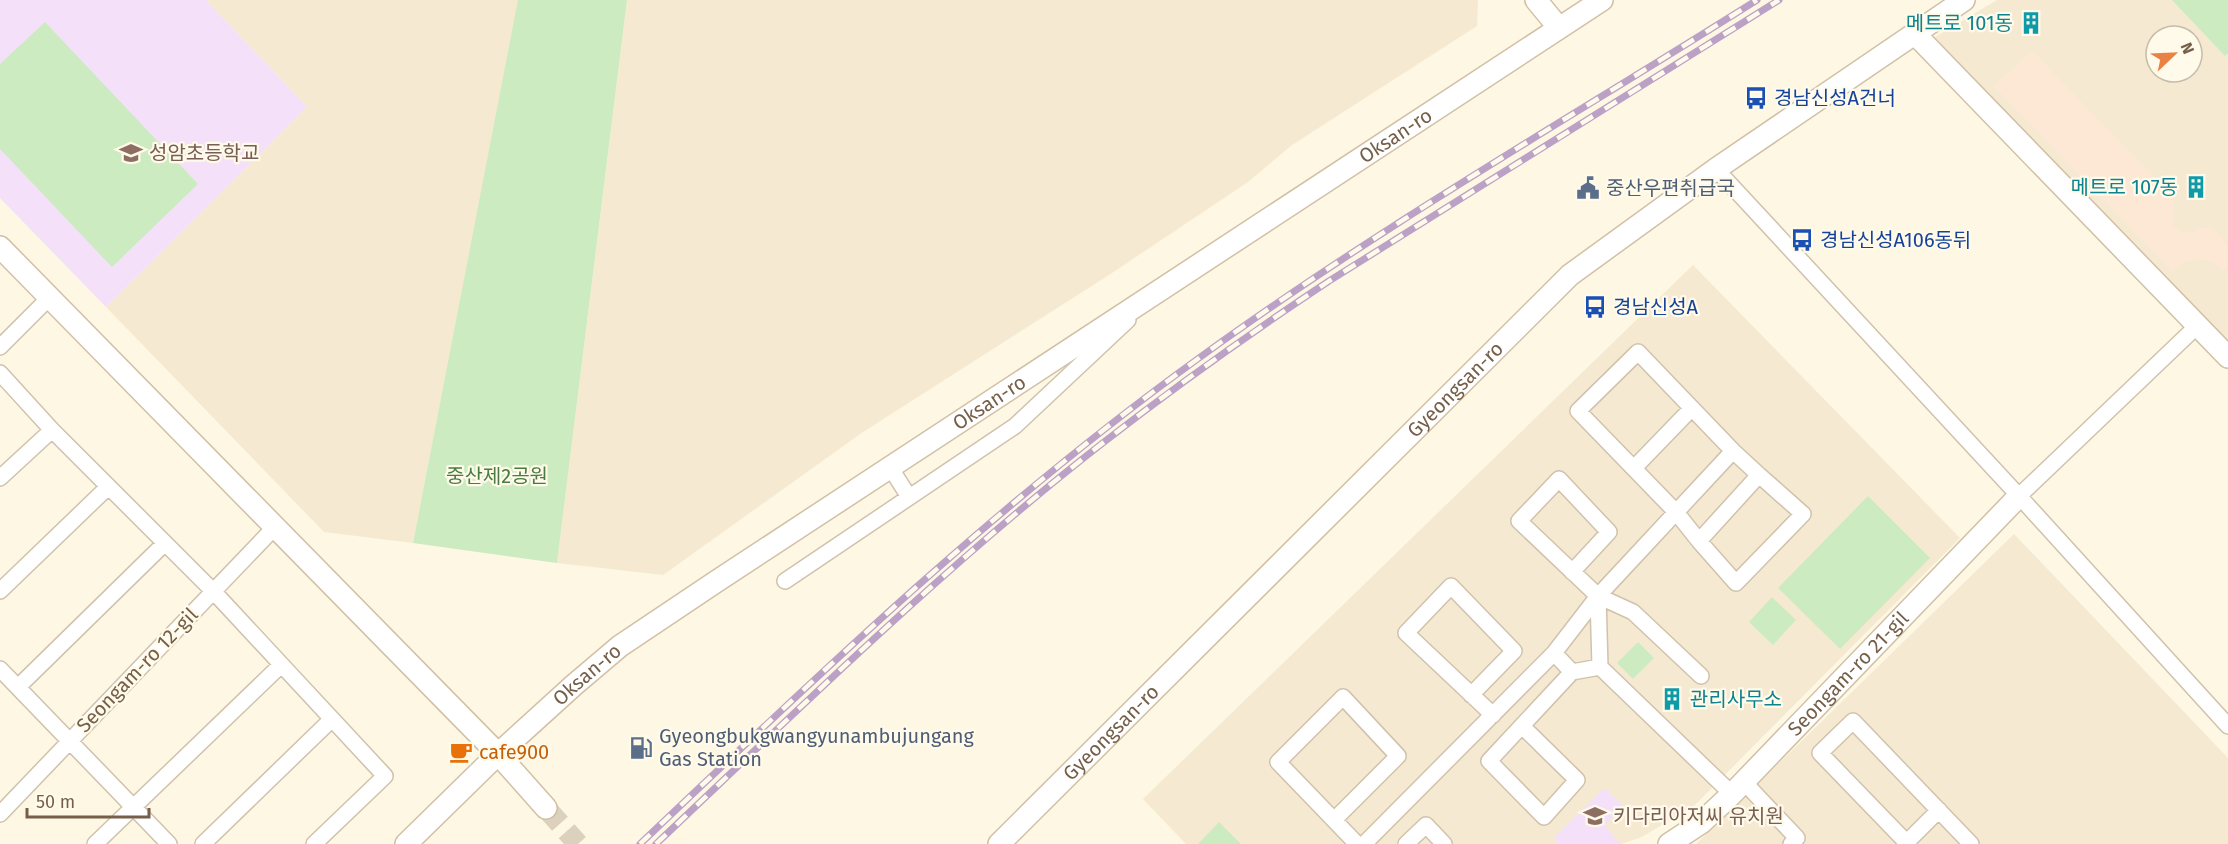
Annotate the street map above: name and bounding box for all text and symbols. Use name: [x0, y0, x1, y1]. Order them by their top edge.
building icon: 메트로 101동: [2018, 10, 2044, 36]
place label: 메트로 101동: [1906, 11, 2013, 35]
north arrow: [2144, 24, 2204, 84]
text: N: [2177, 40, 2198, 57]
bus stop icon: 경남신성A건너: [1743, 85, 1769, 111]
place label: 경남신성A건너: [1774, 86, 1896, 110]
street label: Oksan-ro: [1354, 103, 1437, 168]
school or university icon: 성암초등학교: [118, 140, 144, 166]
place label: 성암초등학교: [149, 141, 259, 165]
building icon: 메트로 107동: [2183, 174, 2209, 200]
public building icon: 중산우편취급국: [1575, 175, 1601, 201]
place label: 메트로 107동: [2071, 175, 2178, 199]
place label: 중산우편취급국: [1606, 176, 1735, 200]
bus stop icon: 경남신성A106동뒤: [1789, 227, 1815, 253]
place label: 경남신성A106동뒤: [1820, 228, 1971, 252]
bus stop icon: 경남신성A: [1582, 294, 1608, 320]
place label: 경남신성A: [1613, 295, 1699, 319]
street label: Gyeongsan-ro: [1402, 337, 1508, 442]
street label: Oksan-ro: [948, 370, 1030, 435]
park label: 중산제2공원: [446, 464, 548, 488]
street label: Seongam-ro 12-gil: [71, 603, 203, 737]
street label: Seongam-ro 21-gil: [1783, 606, 1913, 741]
street label: Oksan-ro: [548, 638, 626, 710]
street label: Gyeongsan-ro: [1058, 680, 1164, 785]
building icon: 관리사무소: [1659, 686, 1685, 712]
place label: 관리사무소: [1690, 687, 1782, 711]
place label: Gyeongbukgwangyunambujungang Gas Station: [659, 724, 975, 771]
fuel station icon: Gyeongbukgwangyunambujungang Gas Station: [628, 735, 654, 761]
cafe icon: cafe900: [448, 739, 474, 765]
place label: cafe900: [479, 740, 549, 764]
scale bar: [27, 781, 148, 819]
text: 50 m: [36, 791, 75, 813]
school or university icon: 키다리아저씨 유치원: [1582, 803, 1608, 829]
place label: 키다리아저씨 유치원: [1613, 804, 1784, 828]

